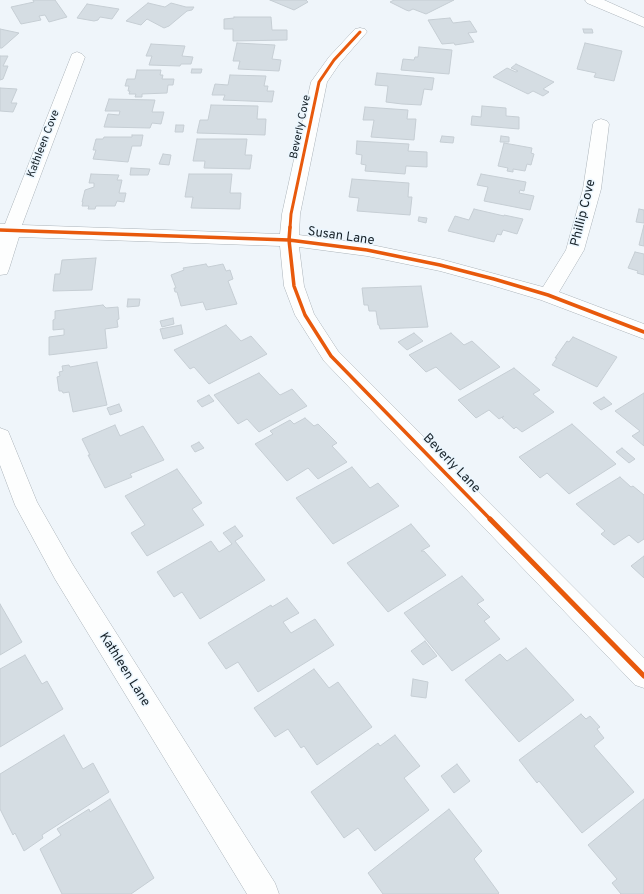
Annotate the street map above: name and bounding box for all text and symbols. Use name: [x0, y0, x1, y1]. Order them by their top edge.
street label: Beverly Cove: [288, 94, 314, 160]
street label: Kathleen Cove: [25, 108, 63, 180]
street label: Phillip Cove: [568, 178, 600, 248]
street label: Susan Lane: [307, 225, 375, 249]
street label: Beverly Lane: [419, 431, 483, 497]
street label: Kathleen Lane: [95, 630, 153, 710]

